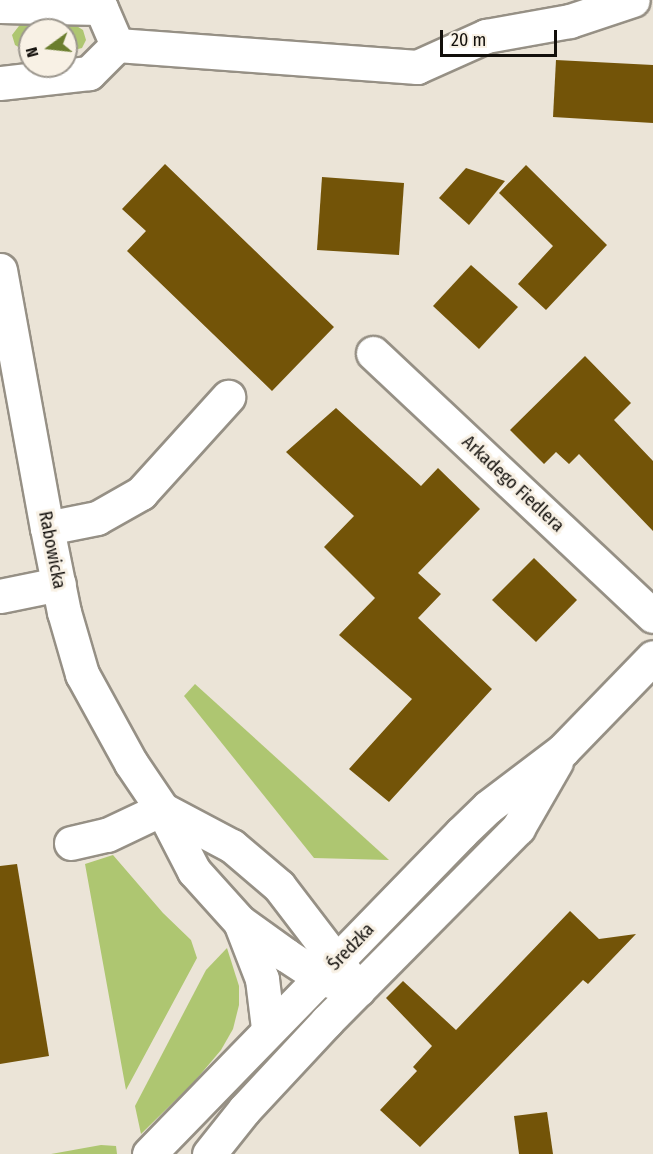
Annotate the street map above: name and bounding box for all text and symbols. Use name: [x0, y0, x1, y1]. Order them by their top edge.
north arrow: [18, 18, 78, 78]
scale bar: [443, 18, 560, 56]
text: 20 m: [451, 29, 486, 51]
text: N: [22, 45, 42, 59]
street label: Arkadego Fiedlera: [458, 431, 568, 537]
street label: Rabowicka: [34, 509, 70, 591]
street label: Średzka: [323, 919, 379, 975]

